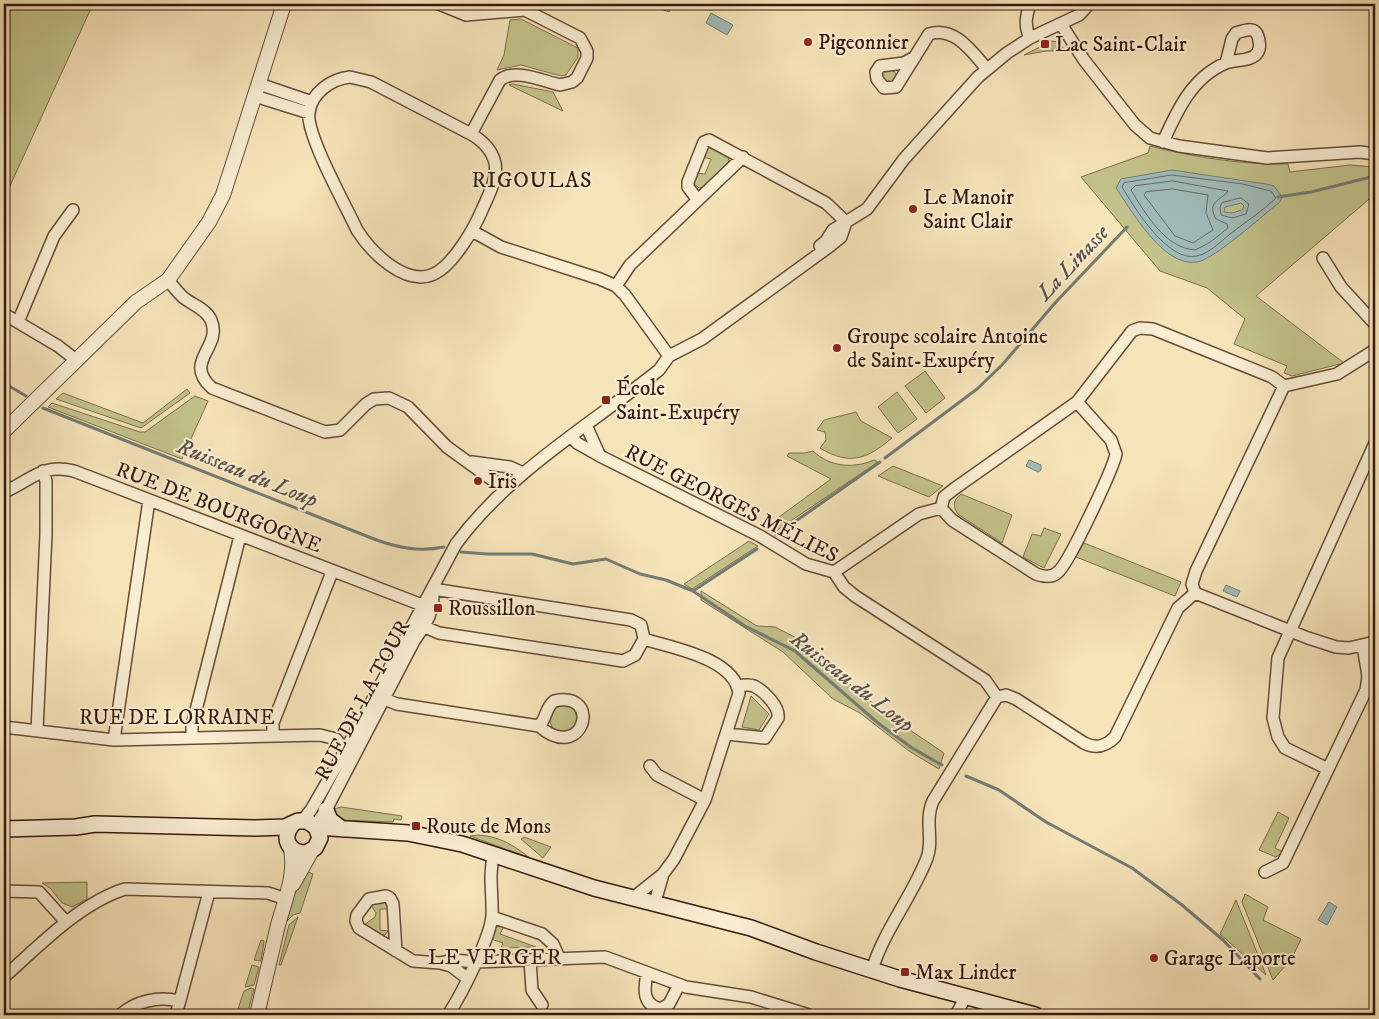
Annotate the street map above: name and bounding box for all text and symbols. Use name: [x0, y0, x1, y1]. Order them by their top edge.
place label: Pigeonnier: [818, 30, 909, 56]
place label: Lac Saint-Clair: [1055, 32, 1187, 58]
marker: Pigeonnier: [802, 36, 814, 48]
marker: Lac Saint-Clair: [1039, 38, 1051, 50]
district label: RIGOULAS: [471, 167, 593, 194]
place label: Le Manoir Saint Clair: [923, 185, 1014, 235]
marker: Le Manoir Saint Clair: [907, 203, 919, 215]
water label: La Linasse: [1030, 219, 1115, 308]
place label: Groupe scolaire Antoine de Saint-Exupéry: [847, 324, 1048, 374]
marker: Groupe scolaire Antoine de Saint-Exupéry: [831, 342, 843, 354]
place label: École Saint-Exupéry: [616, 375, 741, 426]
marker: École Saint-Exupéry: [600, 394, 612, 406]
water label: Ruisseau du Loup: [172, 432, 322, 514]
street label: RUE GEORGES MÉLIES: [620, 438, 843, 569]
street label: RUE DE BOURGOGNE: [112, 457, 325, 559]
place label: Iris: [488, 469, 517, 495]
marker: Iris: [472, 475, 484, 487]
place label: Roussillon: [448, 596, 535, 622]
marker: Roussillon: [432, 602, 444, 614]
street label: RUE DE LA TOUR: [310, 616, 416, 785]
water label: Ruisseau du Loup: [784, 625, 920, 739]
street label: RUE DE LORRAINE: [79, 705, 275, 731]
place label: Route de Mons: [426, 814, 551, 840]
marker: Route de Mons: [410, 820, 422, 832]
district label: LE VERGER: [428, 944, 562, 971]
place label: Garage Laporte: [1164, 946, 1296, 972]
marker: Garage Laporte: [1148, 952, 1160, 964]
place label: Max Linder: [915, 960, 1017, 986]
marker: Max Linder: [899, 966, 911, 978]

